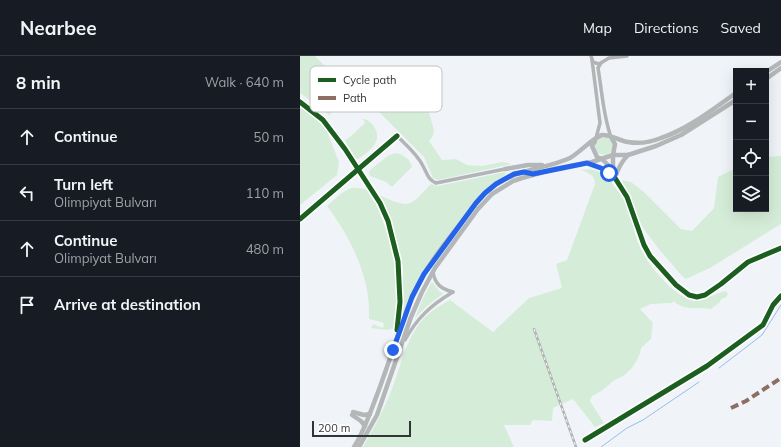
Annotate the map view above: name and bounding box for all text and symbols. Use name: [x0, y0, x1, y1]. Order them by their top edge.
text: Nearbee: [20, 16, 97, 40]
text: Map: [583, 19, 612, 37]
text: Directions: [634, 19, 699, 37]
text: Saved: [721, 19, 761, 37]
legend: [310, 66, 442, 112]
map controls: [733, 68, 769, 212]
button: +: [733, 68, 769, 104]
text: 8 min: [16, 72, 61, 93]
text: Cycle path: [343, 73, 396, 87]
text: Walk · 640 m: [205, 74, 284, 90]
text: Path: [343, 91, 367, 105]
button: −: [733, 104, 769, 140]
icon: ahead: [16, 126, 38, 148]
text: Continue: [54, 127, 117, 146]
text: 50 m: [254, 129, 284, 145]
button: locate: [733, 140, 769, 176]
route start: [600, 164, 618, 182]
text: Turn left: [54, 175, 113, 194]
button: layers: [733, 176, 769, 212]
icon: left: [16, 182, 38, 204]
text: 110 m: [246, 185, 284, 201]
text: Olimpiyat Bulvarı: [54, 194, 157, 210]
text: Continue: [54, 231, 117, 250]
icon: ahead: [16, 238, 38, 260]
text: 480 m: [246, 241, 284, 257]
text: Olimpiyat Bulvarı: [54, 250, 157, 266]
icon: arrive: [16, 294, 38, 316]
text: Arrive at destination: [54, 295, 201, 314]
route end: [384, 341, 402, 359]
scale bar: [312, 419, 411, 438]
text: 200 m: [318, 421, 350, 435]

